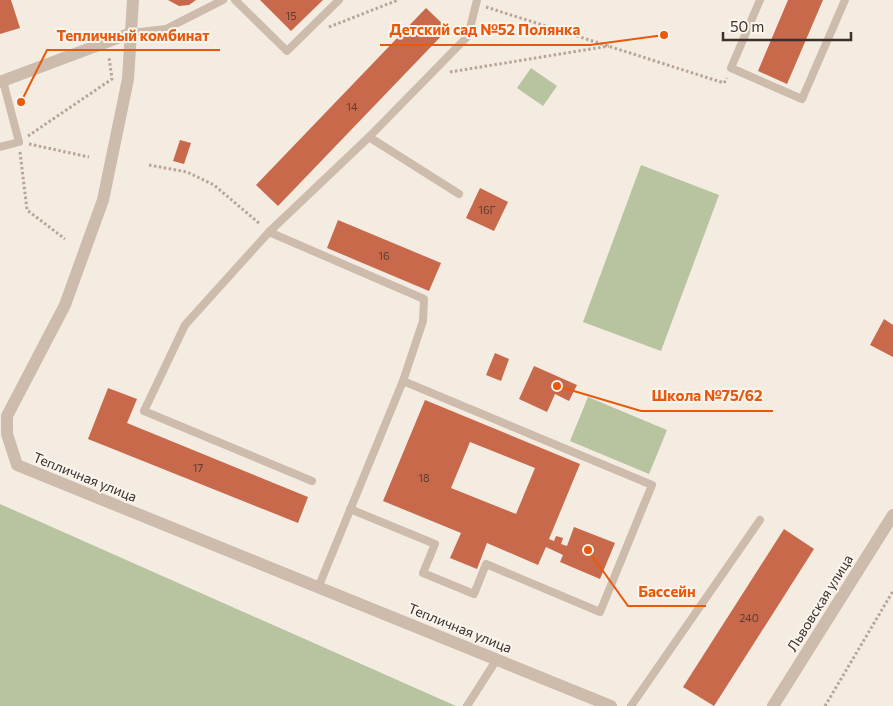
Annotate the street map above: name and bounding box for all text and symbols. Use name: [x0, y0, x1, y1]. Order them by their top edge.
house number: 15: [285, 9, 297, 22]
scale bar: [723, 10, 850, 42]
callout: Детский сад №52 Полянка: [380, 15, 590, 45]
text: 50 m: [730, 17, 764, 35]
callout: Тепличный комбинат: [47, 20, 220, 50]
text: Детский сад №52 Полянка: [390, 20, 581, 38]
text: Тепличный комбинат: [57, 26, 209, 44]
house number: 14: [346, 100, 358, 113]
house number: 16Г: [478, 203, 496, 216]
house number: 16: [378, 249, 390, 262]
callout: Школа №75/62: [641, 381, 773, 411]
text: Школа №75/62: [651, 386, 763, 404]
street label: Тепличная улица: [31, 448, 140, 505]
house number: 17: [193, 461, 203, 474]
house number: 18: [418, 471, 430, 484]
street label: Львовская улица: [783, 551, 856, 654]
callout: Бассейн: [628, 576, 706, 606]
text: Бассейн: [638, 582, 696, 600]
street label: Тепличная улица: [406, 599, 515, 656]
house number: 240: [739, 611, 759, 624]

